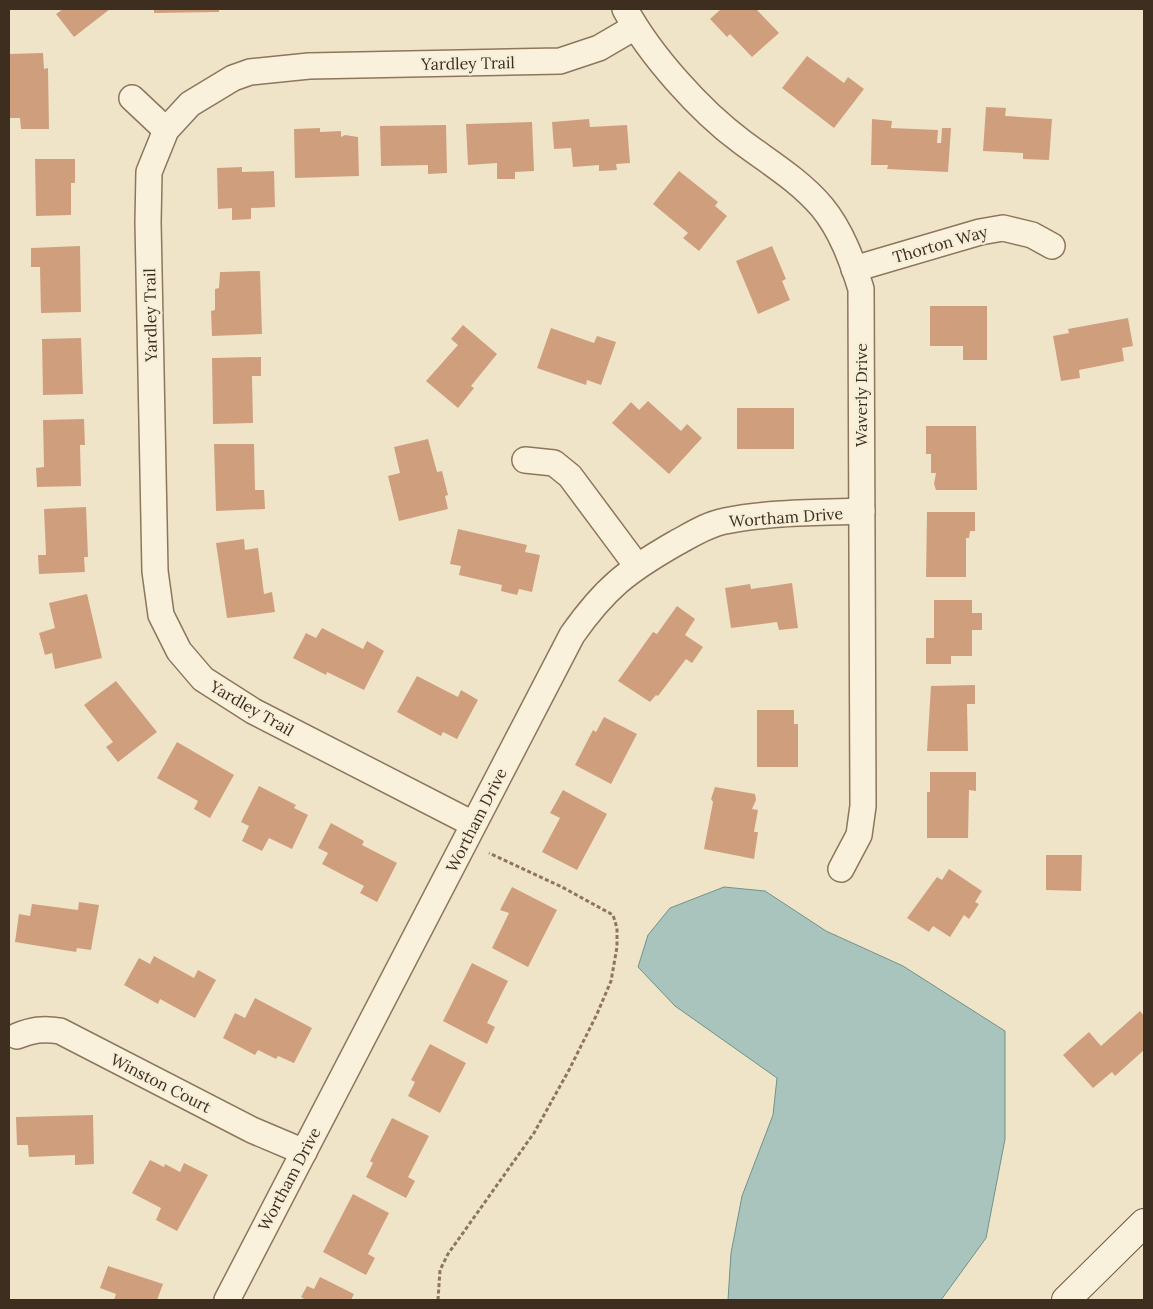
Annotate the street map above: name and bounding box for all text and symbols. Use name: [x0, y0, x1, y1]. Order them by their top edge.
street label: Yardley Trail: [420, 52, 515, 74]
street label: Thorton Way: [890, 221, 990, 267]
street label: Yardley Trail: [139, 268, 161, 363]
street label: Waverly Drive: [851, 343, 871, 447]
street label: Wortham Drive: [728, 503, 844, 531]
street label: Yardley Trail: [206, 675, 298, 740]
street label: Wortham Drive: [441, 764, 511, 875]
street label: Winston Court: [107, 1049, 215, 1117]
street label: Wortham Drive: [253, 1124, 325, 1234]

